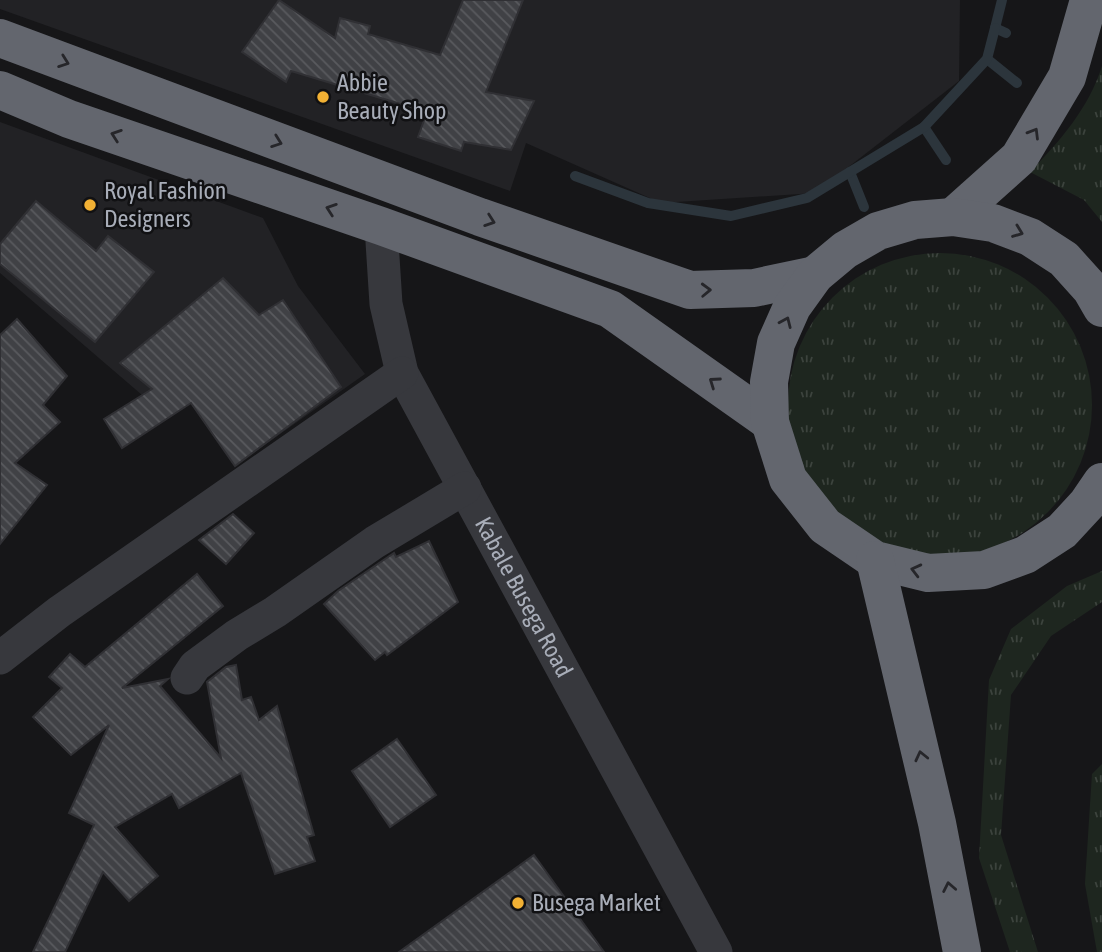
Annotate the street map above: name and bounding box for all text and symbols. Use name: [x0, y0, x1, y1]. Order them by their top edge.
one-way arrow: [57, 54, 69, 68]
place label: Abbie Beauty Shop: [337, 69, 447, 124]
marker: Abbie Beauty Shop: [315, 89, 331, 105]
one-way arrow: [1025, 128, 1038, 141]
one-way arrow: [110, 129, 122, 143]
one-way arrow: [271, 133, 283, 147]
place label: Royal Fashion Designers: [104, 177, 226, 232]
marker: Royal Fashion Designers: [82, 197, 98, 213]
one-way arrow: [325, 203, 338, 217]
one-way arrow: [484, 213, 496, 227]
one-way arrow: [1011, 224, 1023, 238]
one-way arrow: [701, 282, 712, 297]
one-way arrow: [778, 317, 792, 329]
one-way arrow: [709, 378, 722, 390]
street label: Kabale Busega Road: [470, 512, 578, 682]
one-way arrow: [911, 564, 923, 578]
one-way arrow: [915, 750, 929, 762]
one-way arrow: [943, 881, 958, 893]
place label: Busega Market: [532, 889, 661, 916]
marker: Busega Market: [510, 895, 526, 911]

